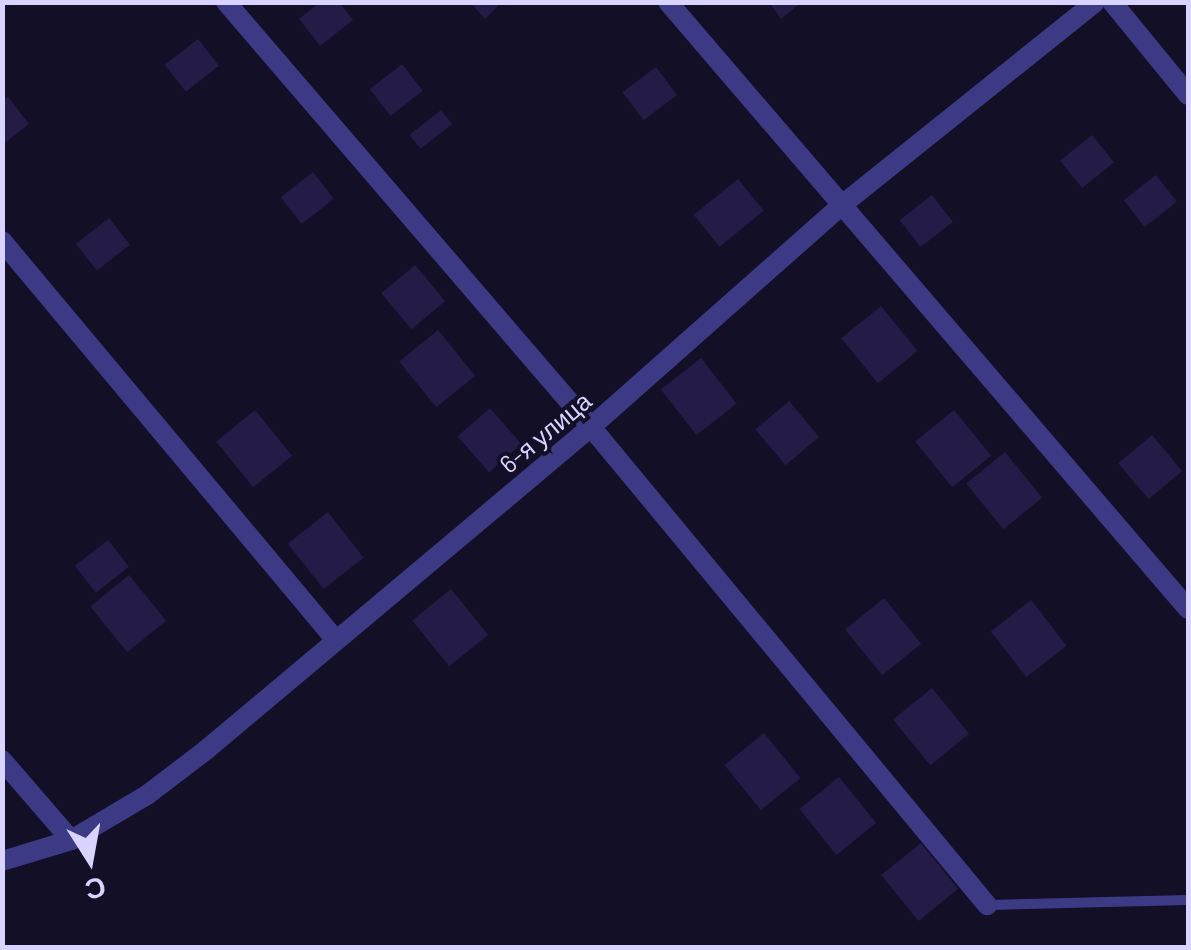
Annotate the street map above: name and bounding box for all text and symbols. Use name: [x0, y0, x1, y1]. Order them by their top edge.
street label: 6-я улица: [493, 385, 597, 479]
north arrow: [40, 810, 140, 910]
text: С: [83, 871, 109, 908]

